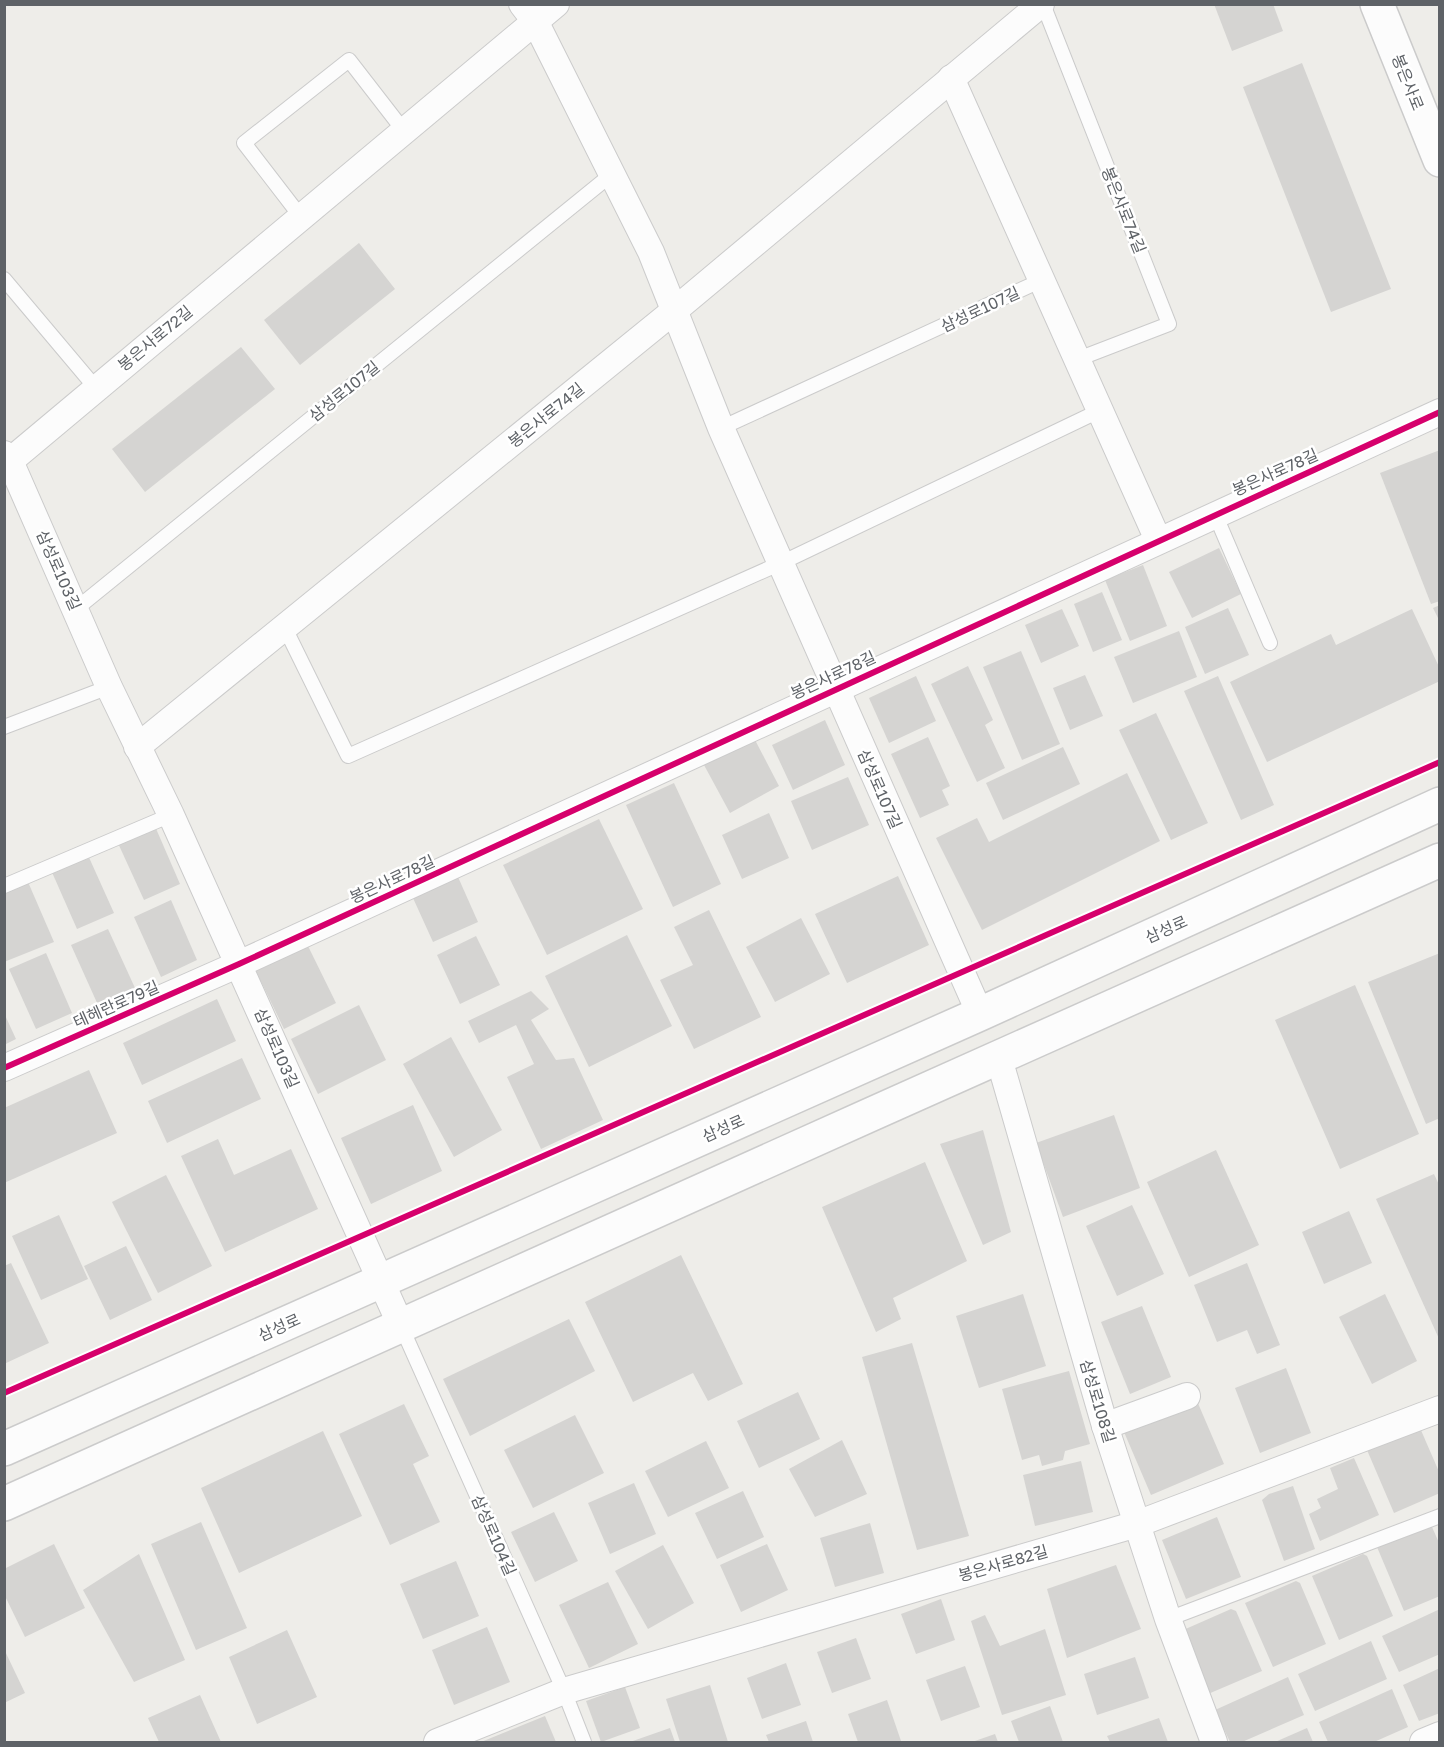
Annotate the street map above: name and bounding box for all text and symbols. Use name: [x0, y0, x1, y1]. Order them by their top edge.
street label: 봉은사로: [1388, 51, 1428, 113]
street label: 봉은사로74길: [1098, 164, 1150, 256]
street label: 삼성로107길: [937, 282, 1023, 336]
street label: 봉은사로72길: [114, 301, 196, 375]
street label: 삼성로107길: [305, 356, 383, 426]
street label: 봉은사로74길: [504, 378, 588, 452]
street label: 봉은사로78길: [1229, 444, 1321, 500]
street label: 삼성로103길: [32, 527, 86, 613]
street label: 봉은사로78길: [787, 647, 879, 703]
street label: 삼성로107길: [854, 746, 906, 832]
street label: 봉은사로78길: [346, 851, 438, 907]
street label: 삼성로: [1142, 911, 1190, 947]
street label: 테헤란로79길: [70, 976, 162, 1032]
street label: 삼성로103길: [250, 1005, 304, 1091]
street label: 삼성로: [699, 1110, 747, 1146]
street label: 삼성로: [255, 1309, 303, 1345]
street label: 삼성로108길: [1076, 1357, 1120, 1445]
street label: 삼성로104길: [467, 1492, 521, 1578]
street label: 봉은사로82길: [956, 1541, 1050, 1585]

